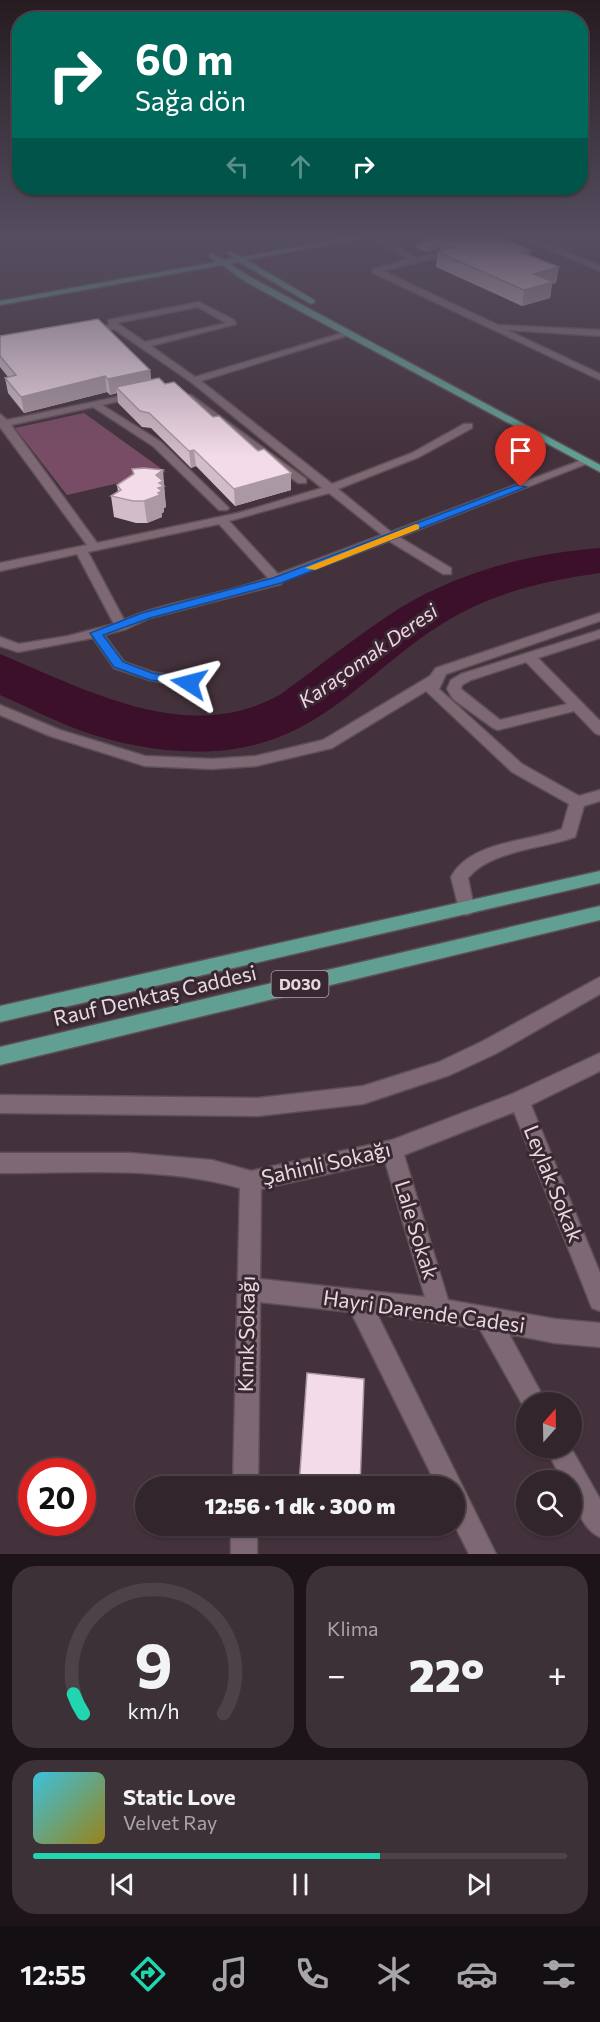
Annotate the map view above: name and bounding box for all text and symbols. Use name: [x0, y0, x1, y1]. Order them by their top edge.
text: 60 m: [135, 32, 234, 84]
icon: right: [36, 36, 114, 114]
text: Sağa dön: [135, 84, 246, 117]
icon: left: [221, 150, 254, 183]
icon: ahead: [284, 150, 317, 183]
icon: right: [347, 150, 380, 183]
pin: [495, 425, 546, 487]
icon: arrive: [504, 434, 537, 467]
water label: Karaçomak Deresi: [293, 598, 442, 712]
position arrow: [157, 651, 221, 715]
street label: Rauf Denktaş Caddesi: [51, 959, 259, 1030]
road number: D030: [272, 971, 328, 997]
street label: Leylak Sokak: [520, 1121, 589, 1246]
street label: Şahinli Sokağı: [259, 1136, 393, 1190]
street label: Lale Sokak: [391, 1177, 444, 1282]
street label: Kınık Sokağı: [232, 1276, 259, 1392]
street label: Hayri Darende Cadesi: [322, 1284, 527, 1337]
north arrow: [516, 1392, 582, 1458]
map controls: [516, 1392, 582, 1536]
speed limit sign: 20: [18, 1458, 96, 1536]
button: search: [516, 1470, 582, 1536]
text: 12:56 · 1 dk · 300 m: [204, 1492, 396, 1519]
text: Klima: [327, 1616, 379, 1640]
text: 9: [134, 1625, 172, 1701]
text: 22°: [409, 1646, 485, 1701]
text: −: [327, 1653, 346, 1694]
text: +: [548, 1653, 567, 1694]
text: km/h: [127, 1697, 179, 1723]
text: Static Love: [123, 1783, 236, 1810]
text: Velvet Ray: [123, 1810, 217, 1834]
icon: previous: [106, 1868, 139, 1901]
icon: pause: [284, 1868, 317, 1901]
icon: next: [462, 1868, 495, 1901]
icon: directions: [127, 1953, 169, 1995]
icon: music: [209, 1953, 251, 1995]
icon: phone: [291, 1953, 333, 1995]
icon: climate: [373, 1953, 415, 1995]
icon: car: [456, 1953, 498, 1995]
icon: filters: [538, 1953, 580, 1995]
text: 12:55: [20, 1958, 86, 1991]

